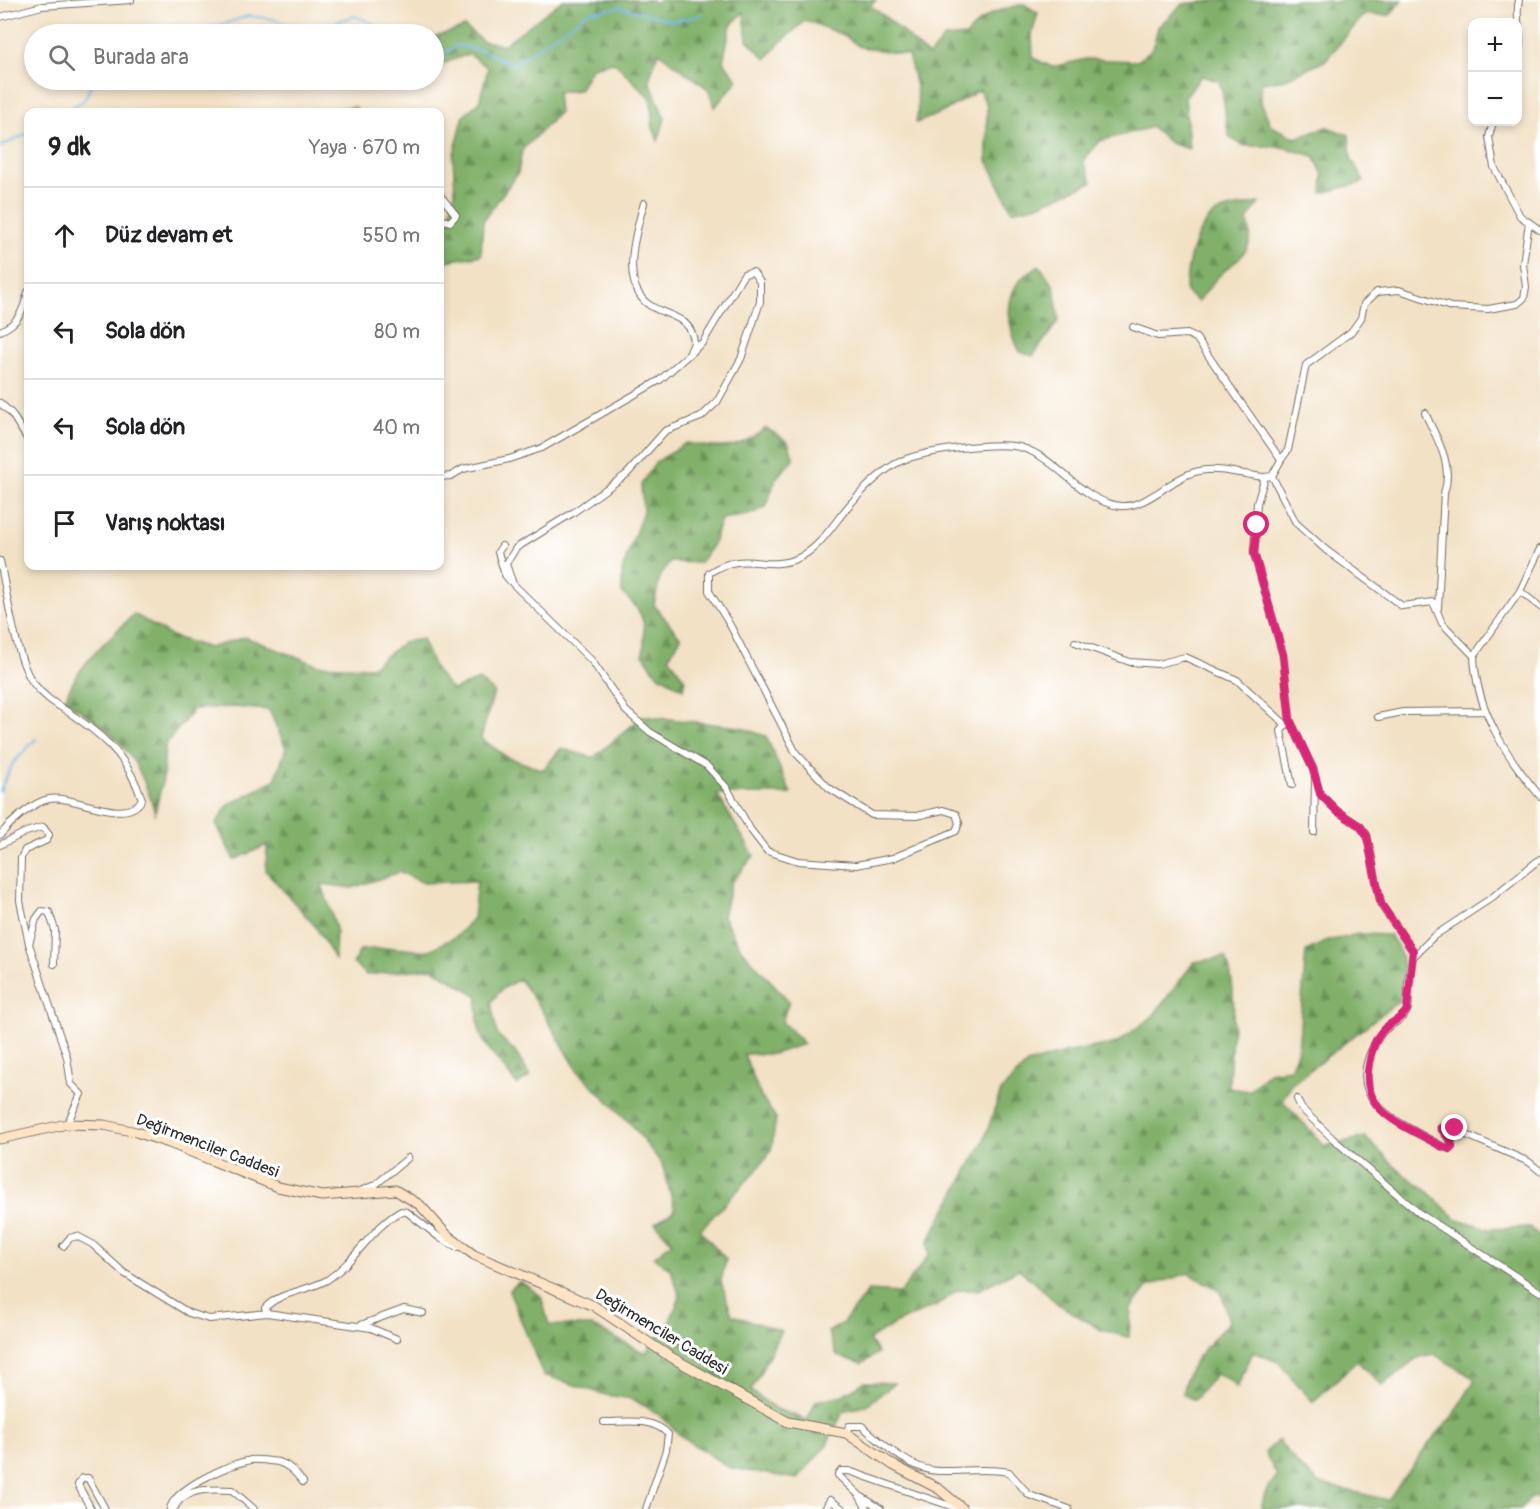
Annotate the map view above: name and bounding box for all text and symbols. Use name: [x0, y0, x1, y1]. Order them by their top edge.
map controls: [1468, 18, 1522, 126]
button: +: [1468, 18, 1522, 72]
search box: [24, 24, 444, 90]
icon: search: [45, 41, 78, 74]
text: Burada ara: [93, 43, 189, 71]
button: −: [1468, 72, 1522, 126]
text: 9 dk: [48, 131, 91, 163]
text: Yaya · 670 m: [309, 135, 420, 160]
icon: ahead: [48, 219, 81, 252]
text: Düz devam et: [105, 221, 232, 249]
text: 550 m: [363, 223, 420, 248]
icon: left: [48, 315, 81, 348]
text: Sola dön: [105, 317, 185, 345]
text: 80 m: [374, 319, 420, 344]
icon: left: [48, 411, 81, 444]
text: Sola dön: [105, 413, 185, 441]
text: 40 m: [373, 415, 420, 440]
icon: arrive: [48, 507, 81, 540]
text: Varış noktası: [105, 509, 226, 537]
route start: [1243, 511, 1269, 537]
street label: Değirmenciler Caddesi: [134, 1110, 282, 1182]
route end: [1441, 1114, 1467, 1140]
street label: Değirmenciler Caddesi: [592, 1284, 732, 1379]

